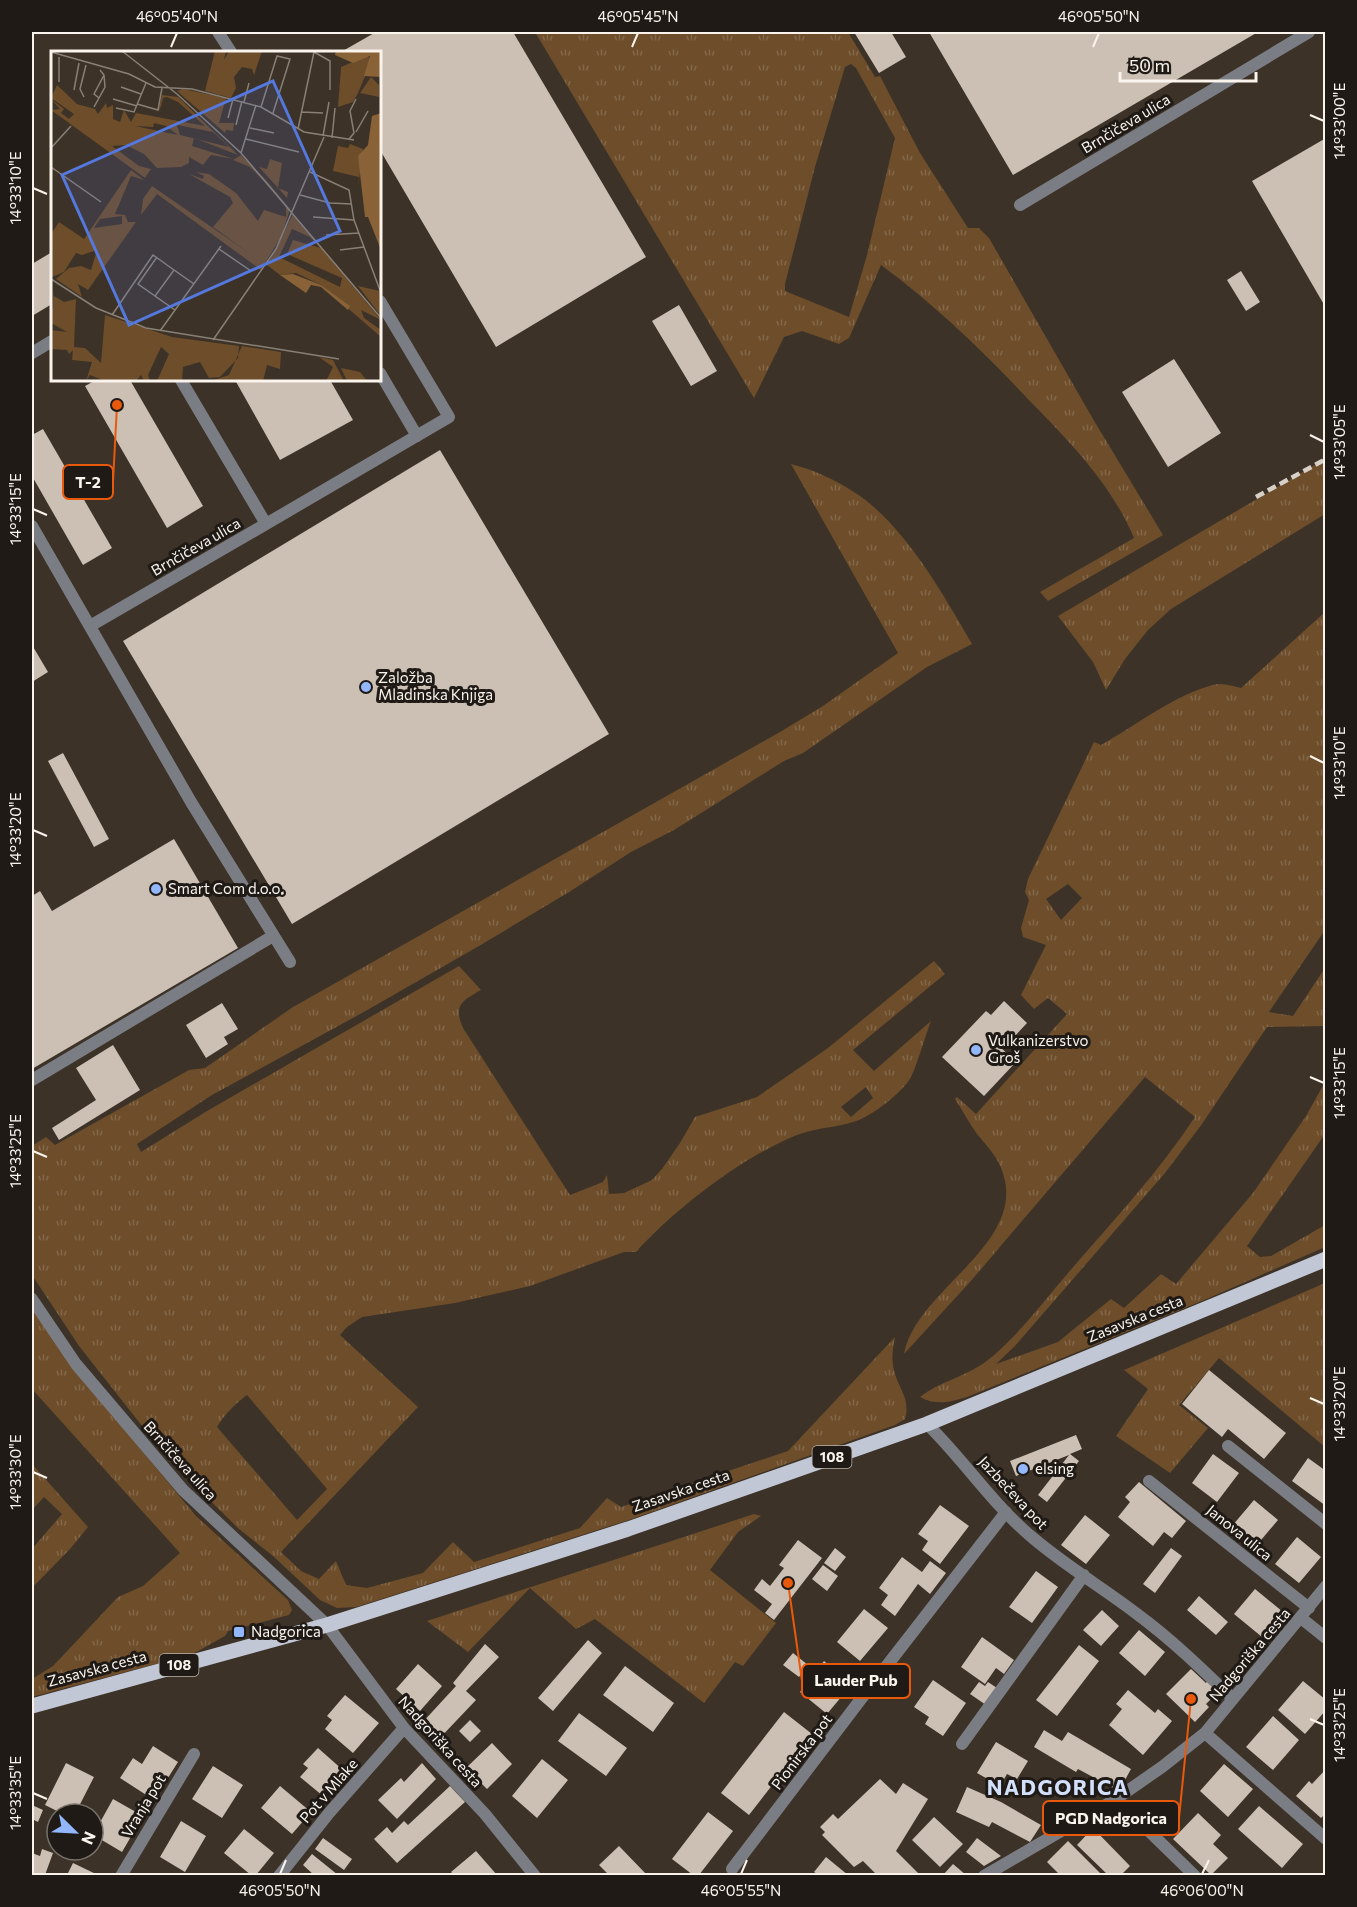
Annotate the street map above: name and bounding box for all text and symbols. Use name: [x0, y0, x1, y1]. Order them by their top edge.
text: 46°05'40"N: [136, 7, 218, 25]
text: 46°05'45"N: [597, 7, 679, 25]
text: 46°05'50"N: [1058, 7, 1140, 25]
scale bar: [1120, 45, 1256, 83]
inset map: [51, 51, 381, 381]
text: 50 m: [1129, 54, 1170, 76]
text: 14°33'00"E: [1330, 83, 1348, 159]
street label: Brnčičeva ulica: [1078, 90, 1173, 157]
text: 14°33'10"E: [6, 151, 24, 225]
text: 14°33'05"E: [1330, 404, 1348, 480]
callout: T-2: [63, 465, 113, 499]
text: T-2: [75, 472, 101, 491]
text: 14°33'15"E: [6, 473, 24, 545]
street label: Brnčičeva ulica: [148, 513, 243, 579]
place label: Založba Mladinska Knjiga: [378, 668, 493, 703]
marker: Založba Mladinska Knjiga: [359, 680, 373, 694]
text: 14°33'10"E: [1330, 726, 1348, 800]
text: 14°33'20"E: [6, 792, 24, 868]
place label: Smart Com d.o.o.: [168, 879, 284, 897]
marker: Smart Com d.o.o.: [149, 882, 163, 896]
place label: Vulkanizerstvo Groš: [988, 1031, 1089, 1066]
marker: Vulkanizerstvo Groš: [969, 1043, 983, 1057]
text: 14°33'15"E: [1330, 1047, 1348, 1119]
text: 14°33'25"E: [6, 1114, 24, 1188]
street label: Zasavska cesta: [1084, 1291, 1185, 1345]
text: 14°33'20"E: [1330, 1366, 1348, 1442]
street label: Brnčičeva ulica: [141, 1417, 221, 1504]
text: 14°33'30"E: [6, 1434, 24, 1510]
road number: 108: [812, 1446, 852, 1468]
street label: Jazbečeva pot: [975, 1452, 1052, 1533]
place label: elsing: [1035, 1459, 1074, 1477]
marker: elsing: [1016, 1462, 1030, 1476]
street label: Zasavska cesta: [630, 1465, 732, 1515]
street label: Janova ulica: [1203, 1500, 1276, 1564]
street label: Nadgoriška cesta: [1205, 1604, 1294, 1705]
place label: Nadgorica: [251, 1622, 321, 1640]
marker: Nadgorica: [232, 1625, 246, 1639]
street label: Zasavska cesta: [45, 1646, 148, 1690]
road number: 108: [160, 1654, 198, 1676]
callout: Lauder Pub: [802, 1664, 910, 1698]
text: Lauder Pub: [814, 1670, 898, 1689]
text: 14°33'25"E: [1330, 1688, 1348, 1762]
street label: Nadgoriška cesta: [395, 1692, 486, 1791]
street label: Pionirska pot: [767, 1710, 835, 1793]
street label: Pot v Mlake: [295, 1754, 361, 1826]
text: 14°33'35"E: [6, 1756, 24, 1830]
street label: Vranja pot: [117, 1771, 169, 1840]
district label: NADGORICA: [987, 1774, 1129, 1799]
callout: PGD Nadgorica: [1043, 1801, 1179, 1835]
north arrow: [45, 1802, 105, 1862]
text: PGD Nadgorica: [1055, 1808, 1167, 1827]
text: N: [78, 1829, 100, 1848]
text: 46°05'50"N: [239, 1881, 321, 1899]
text: 46°05'55"N: [701, 1881, 781, 1899]
text: 46°06'00"N: [1160, 1881, 1244, 1899]

